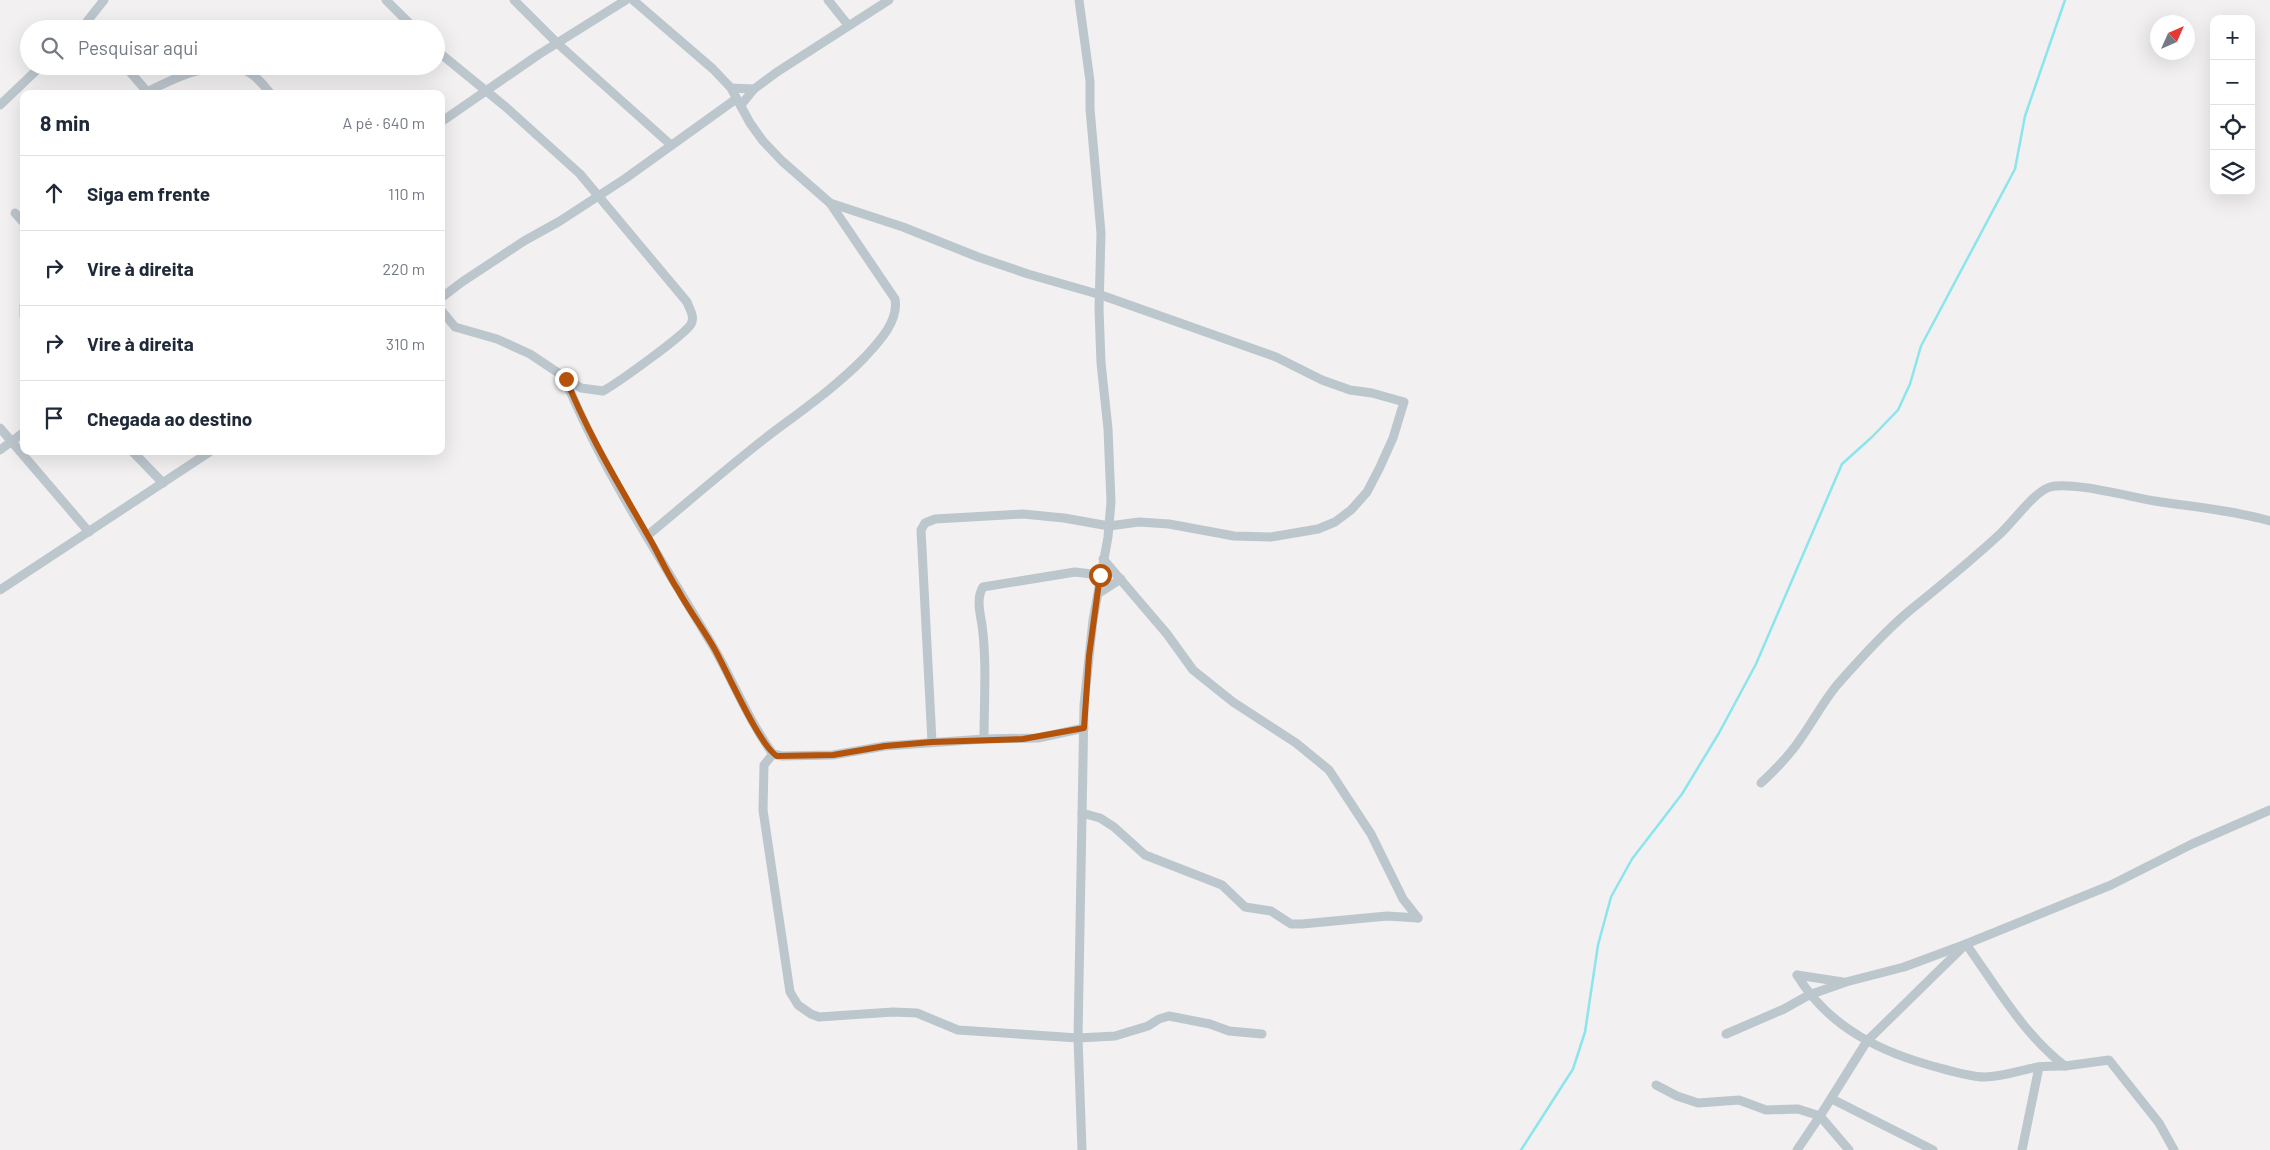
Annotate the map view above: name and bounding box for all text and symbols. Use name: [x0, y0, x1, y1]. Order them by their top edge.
north arrow: [2150, 15, 2195, 60]
map controls: [2210, 15, 2255, 195]
button: +: [2210, 15, 2255, 60]
search box: [20, 20, 445, 75]
icon: search: [38, 34, 66, 62]
text: Pesquisar aqui: [78, 36, 198, 59]
button: −: [2210, 60, 2255, 105]
button: locate: [2210, 105, 2255, 150]
text: 8 min: [40, 110, 90, 135]
text: A pé · 640 m: [343, 113, 425, 132]
button: layers: [2210, 150, 2255, 195]
icon: ahead: [40, 179, 68, 207]
text: Siga em frente: [87, 182, 210, 205]
text: 110 m: [388, 184, 425, 203]
icon: right: [40, 254, 68, 282]
text: Vire à direita: [87, 257, 194, 280]
text: 220 m: [382, 259, 425, 278]
icon: right: [40, 329, 68, 357]
text: Vire à direita: [87, 332, 194, 355]
text: 310 m: [386, 334, 425, 353]
route end: [555, 368, 578, 391]
icon: arrive: [40, 404, 68, 432]
text: Chegada ao destino: [87, 407, 252, 430]
route start: [1089, 564, 1112, 587]

